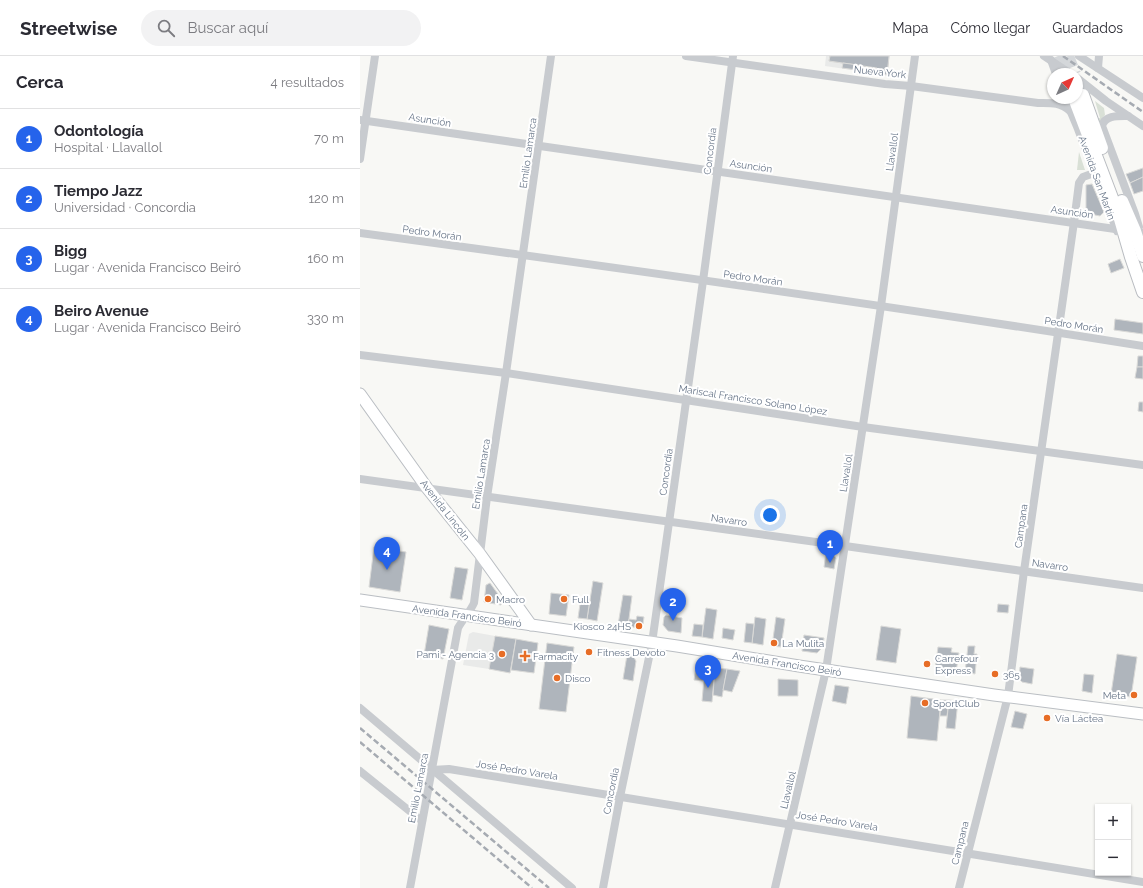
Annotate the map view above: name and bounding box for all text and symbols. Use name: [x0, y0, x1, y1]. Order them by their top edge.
search box: [141, 10, 421, 46]
text: Streetwise: [20, 17, 117, 39]
icon: search: [155, 17, 177, 39]
text: Buscar aquí: [187, 19, 268, 37]
text: Mapa: [892, 20, 928, 36]
text: Cómo llegar: [950, 20, 1030, 36]
text: Guardados: [1052, 20, 1123, 36]
street label: Nueva York: [853, 64, 907, 80]
north arrow: [1047, 68, 1083, 104]
text: Cerca: [16, 72, 64, 92]
text: 4 resultados: [271, 75, 344, 90]
street label: Asunción: [408, 111, 452, 129]
street label: Emilio Lamarca: [518, 117, 538, 189]
text: Odontología: [54, 122, 144, 140]
street label: Concordia: [702, 127, 718, 175]
text: 1: [26, 131, 32, 146]
text: 70 m: [314, 131, 344, 146]
street label: Llavallol: [884, 132, 900, 172]
street label: Avenida San Martín: [1077, 134, 1117, 222]
text: Hospital · Llavallol: [54, 140, 162, 155]
street label: Asunción: [729, 158, 773, 174]
text: Tiempo Jazz: [54, 182, 142, 200]
text: 2: [25, 191, 33, 206]
text: 120 m: [308, 191, 344, 206]
text: Universidad · Concordia: [54, 200, 196, 215]
street label: Asunción: [1050, 204, 1094, 220]
street label: Pedro Morán: [402, 223, 462, 243]
text: Bigg: [54, 242, 87, 260]
text: 3: [25, 251, 33, 266]
text: 160 m: [307, 251, 344, 266]
text: Lugar · Avenida Francisco Beiró: [54, 260, 241, 275]
street label: Pedro Morán: [723, 268, 783, 288]
text: Beiro Avenue: [54, 302, 149, 320]
text: 4: [25, 311, 33, 326]
text: 330 m: [307, 311, 344, 326]
street label: Pedro Morán: [1044, 315, 1104, 335]
text: Lugar · Avenida Francisco Beiró: [54, 320, 241, 335]
street label: Mariscal Francisco Solano López: [678, 383, 828, 417]
street label: Emilio Lamarca: [470, 438, 492, 510]
street label: Concordia: [657, 448, 675, 496]
street label: Llavallol: [838, 453, 854, 493]
street label: Avenida Lincoln: [418, 478, 472, 542]
street label: Campana: [1012, 503, 1030, 549]
your location: [760, 505, 780, 525]
street label: Navarro: [710, 512, 748, 528]
pin: 1: [817, 530, 843, 563]
pin: 4: [374, 537, 400, 570]
street label: Navarro: [1031, 557, 1069, 573]
pin: 2: [660, 588, 686, 621]
marker: Macro: [483, 594, 493, 604]
place label: Macro: [496, 594, 525, 605]
marker: Full: [559, 594, 569, 604]
place label: Full: [572, 594, 589, 605]
street label: Avenida Francisco Beiró: [412, 603, 522, 629]
place label: Kiosco 24HS: [574, 621, 631, 632]
marker: Kiosco 24HS: [634, 621, 644, 631]
marker: La Mulita: [769, 638, 779, 648]
place label: La Mulita: [782, 638, 824, 649]
marker: Fitness Devoto: [584, 647, 594, 657]
place label: Fitness Devoto: [597, 647, 665, 658]
place label: Pami - Agencia 3: [417, 649, 494, 660]
marker: Pami - Agencia 3: [497, 649, 507, 659]
street label: Avenida Francisco Beiró: [732, 650, 842, 678]
marker: Farmacity: [520, 651, 530, 661]
place label: Farmacity: [533, 651, 579, 662]
place label: Carrefour Express: [935, 653, 979, 676]
pin: 3: [695, 655, 721, 688]
marker: Carrefour Express: [922, 659, 932, 669]
marker: 365: [990, 669, 1000, 679]
place label: 365: [1003, 669, 1020, 680]
marker: Disco: [552, 673, 562, 683]
place label: Disco: [565, 673, 591, 684]
place label: Meta: [1103, 690, 1126, 701]
marker: Meta: [1129, 690, 1139, 700]
marker: SportClub: [920, 698, 930, 708]
place label: SportClub: [933, 698, 980, 709]
marker: Vía Láctea: [1042, 713, 1052, 723]
place label: Vía Láctea: [1055, 713, 1103, 724]
street label: Emilio Lamarca: [406, 752, 430, 824]
street label: José Pedro Varela: [475, 758, 559, 782]
street label: Concordia: [601, 767, 621, 815]
street label: Llavallol: [778, 770, 798, 810]
map controls: [1095, 804, 1131, 876]
button: +: [1095, 804, 1131, 840]
street label: José Pedro Varela: [795, 809, 879, 833]
street label: Campana: [949, 820, 971, 866]
button: −: [1095, 840, 1131, 876]

